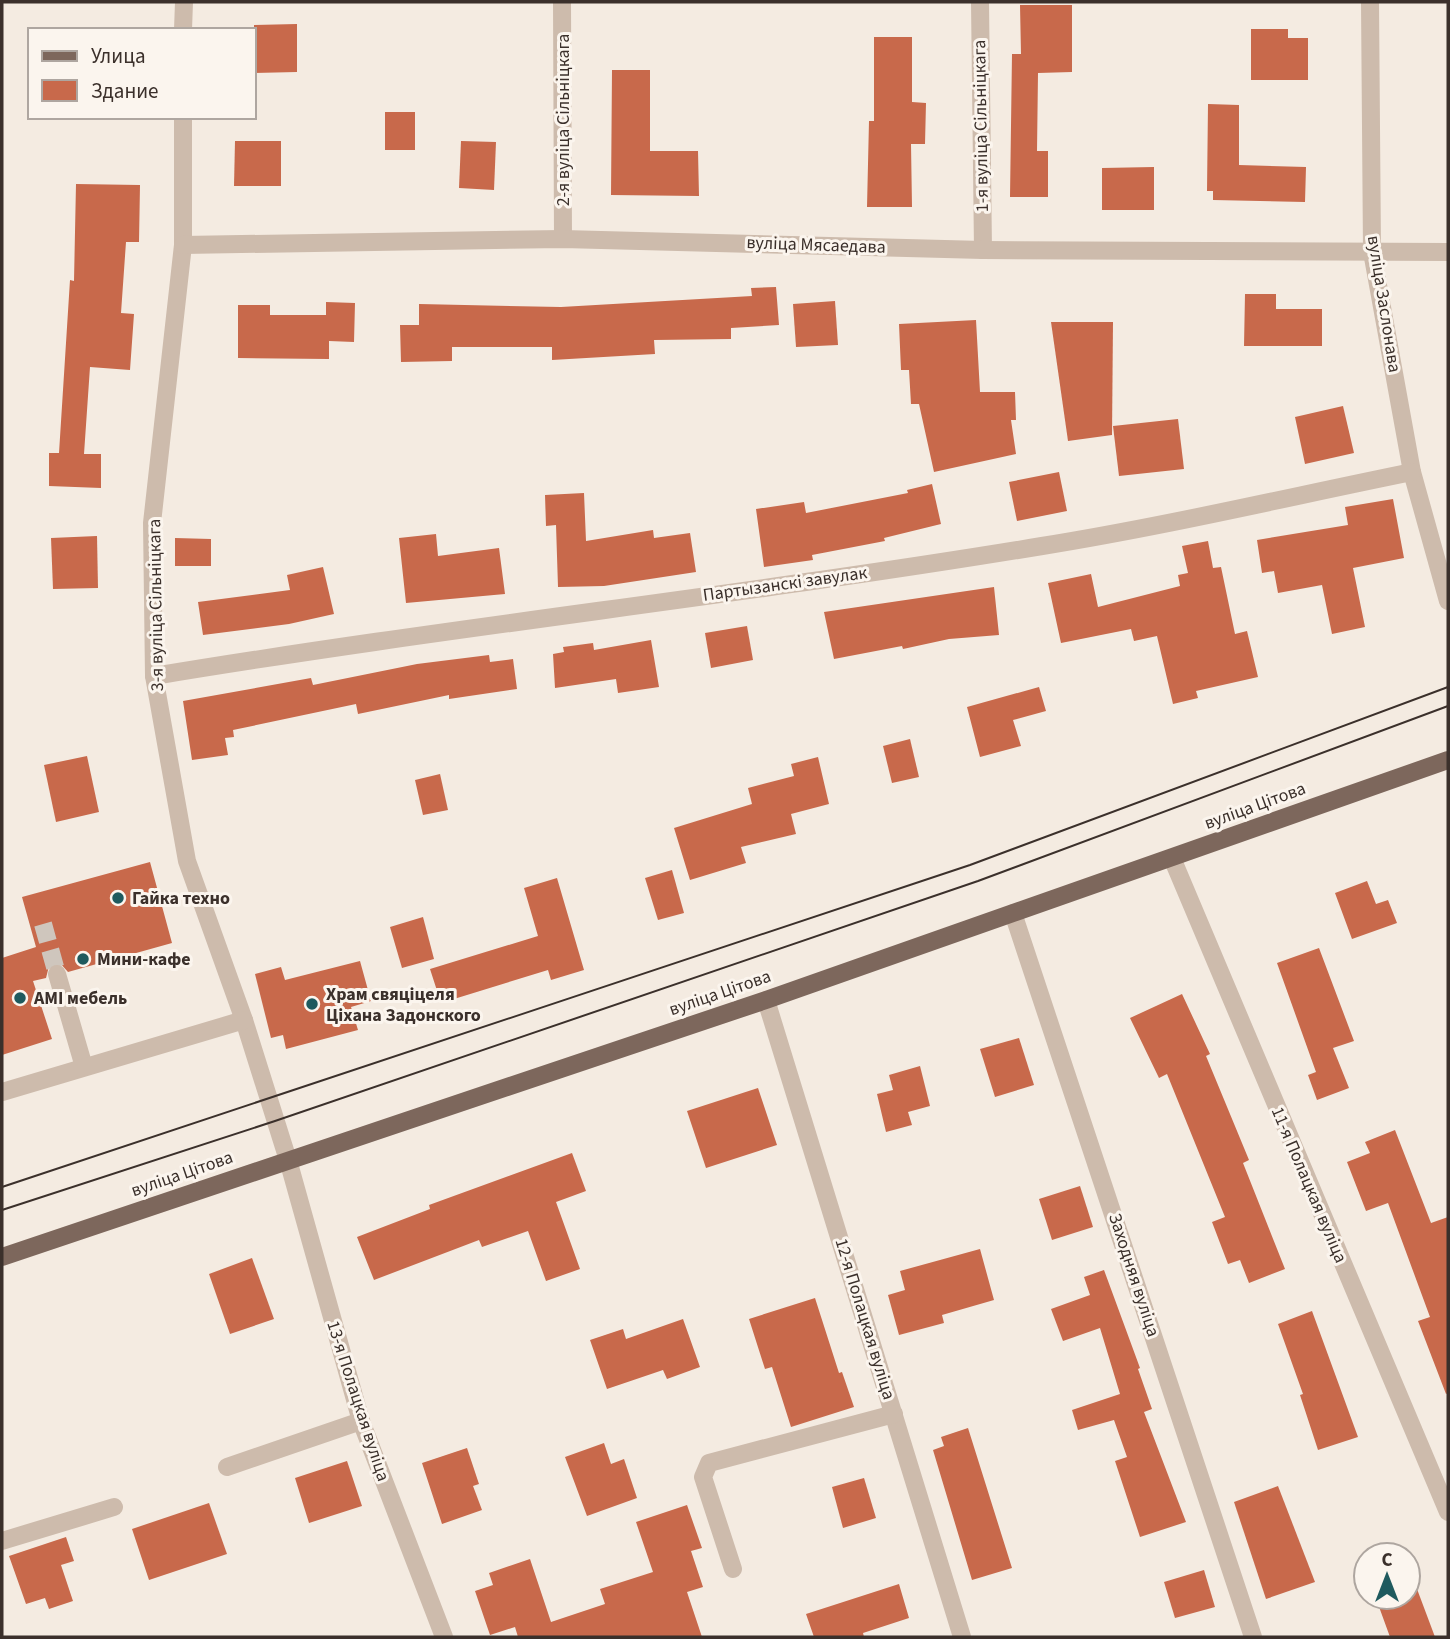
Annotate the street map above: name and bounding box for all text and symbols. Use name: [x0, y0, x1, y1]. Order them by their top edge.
legend: [28, 28, 256, 119]
street label: 2-я вуліца Сільніцкага: [551, 34, 576, 206]
street label: 1-я вуліца Сільніцкага: [967, 39, 995, 213]
text: Улица: [91, 41, 146, 71]
text: Здание: [91, 76, 159, 106]
street label: вуліца Мясаедава: [746, 230, 886, 260]
street label: вуліца Заслонава: [1361, 234, 1407, 374]
street label: 3-я вуліца Сільніцкага: [142, 518, 170, 692]
street label: Партызанскі завулак: [701, 560, 869, 608]
street label: вуліца Цітова: [1201, 776, 1309, 836]
place label: Гайка техно: [132, 886, 230, 911]
marker: Гайка техно: [110, 890, 126, 906]
place label: Мини-кафе: [97, 947, 191, 972]
marker: Мини-кафе: [75, 951, 91, 967]
street label: вуліца Цітова: [666, 964, 774, 1022]
place label: Храм свяціцеля Ціхана Задонского: [326, 982, 481, 1028]
place label: AMI мебель: [33, 986, 127, 1011]
marker: AMI мебель: [12, 990, 28, 1006]
marker: Храм свяціцеля Ціхана Задонского: [304, 996, 320, 1012]
street label: 11-я Полацкая вуліца: [1265, 1103, 1353, 1267]
street label: вуліца Цітова: [128, 1145, 236, 1203]
street label: Заходняя вуліца: [1102, 1210, 1166, 1340]
street label: 12-я Полацкая вуліца: [829, 1235, 901, 1403]
street label: 13-я Полацкая вуліца: [320, 1318, 396, 1484]
north arrow: [1352, 1541, 1422, 1611]
text: С: [1381, 1547, 1393, 1574]

